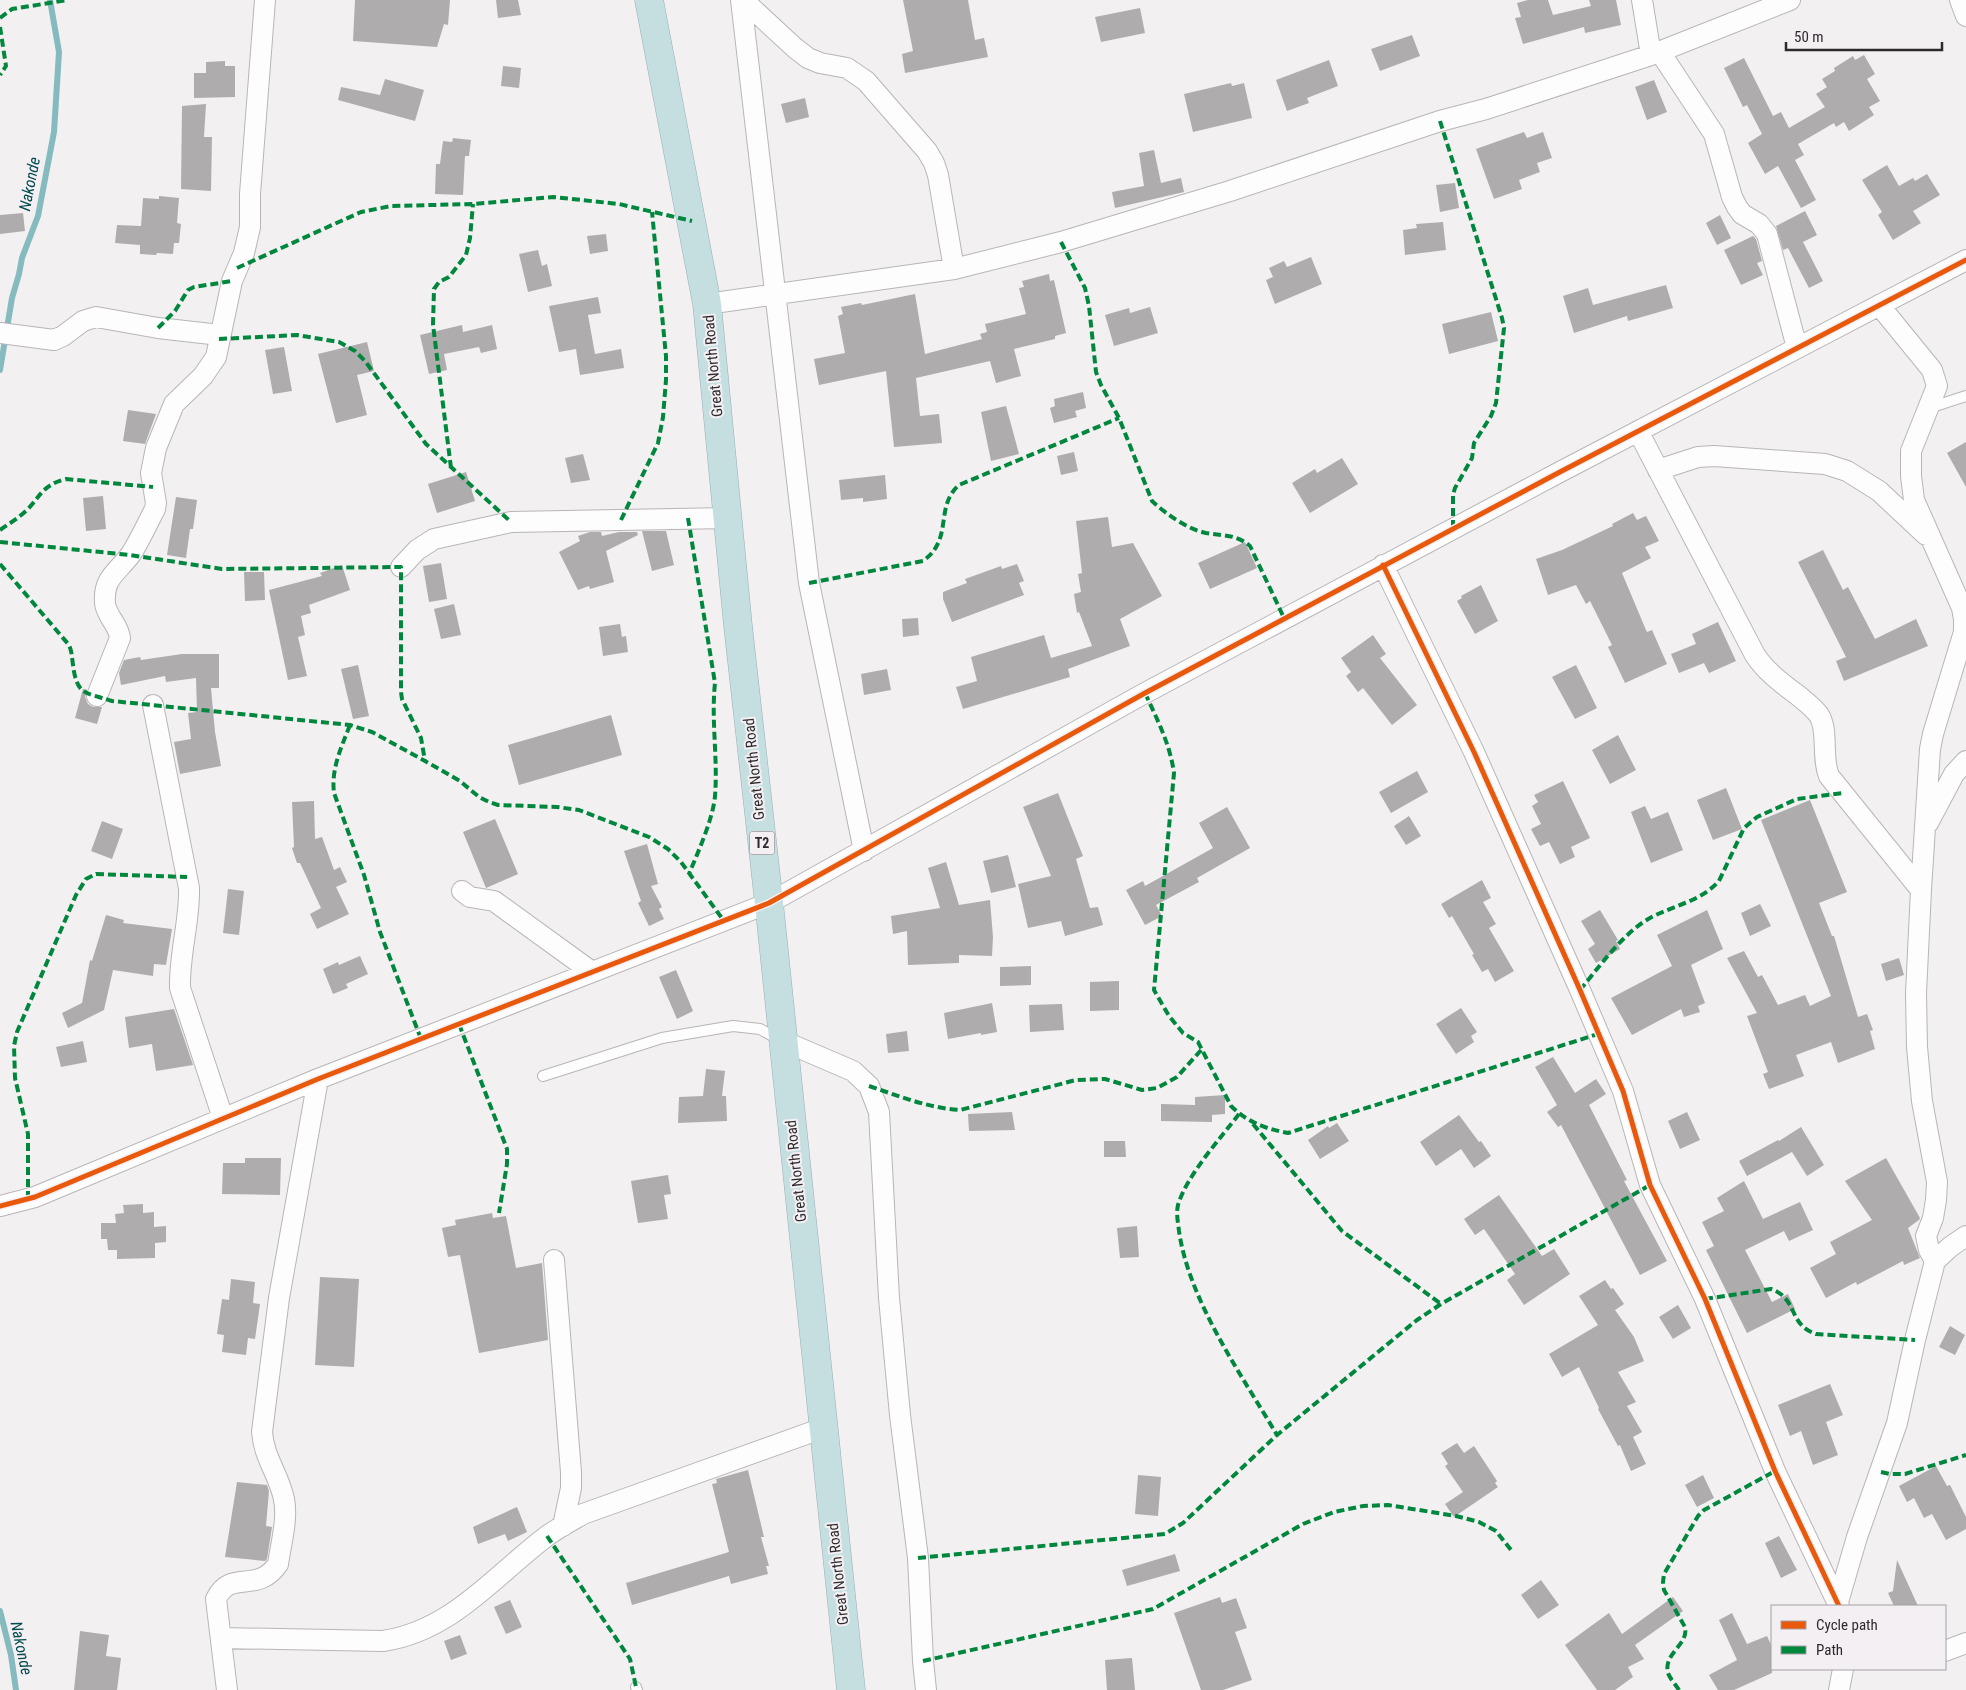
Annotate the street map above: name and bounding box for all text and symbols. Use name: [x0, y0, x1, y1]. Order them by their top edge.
scale bar: [1786, 20, 1942, 52]
text: 50 m: [1794, 28, 1824, 46]
water label: Nakonde: [15, 156, 44, 213]
street label: Great North Road: [700, 314, 726, 418]
street label: Great North Road: [740, 717, 768, 821]
road number: T2: [750, 831, 774, 854]
street label: Great North Road: [782, 1119, 810, 1223]
street label: Great North Road: [824, 1522, 852, 1626]
legend: [1771, 1605, 1946, 1670]
text: Cycle path: [1816, 1616, 1878, 1634]
water label: Nakonde: [7, 1620, 36, 1677]
text: Path: [1816, 1641, 1843, 1659]

